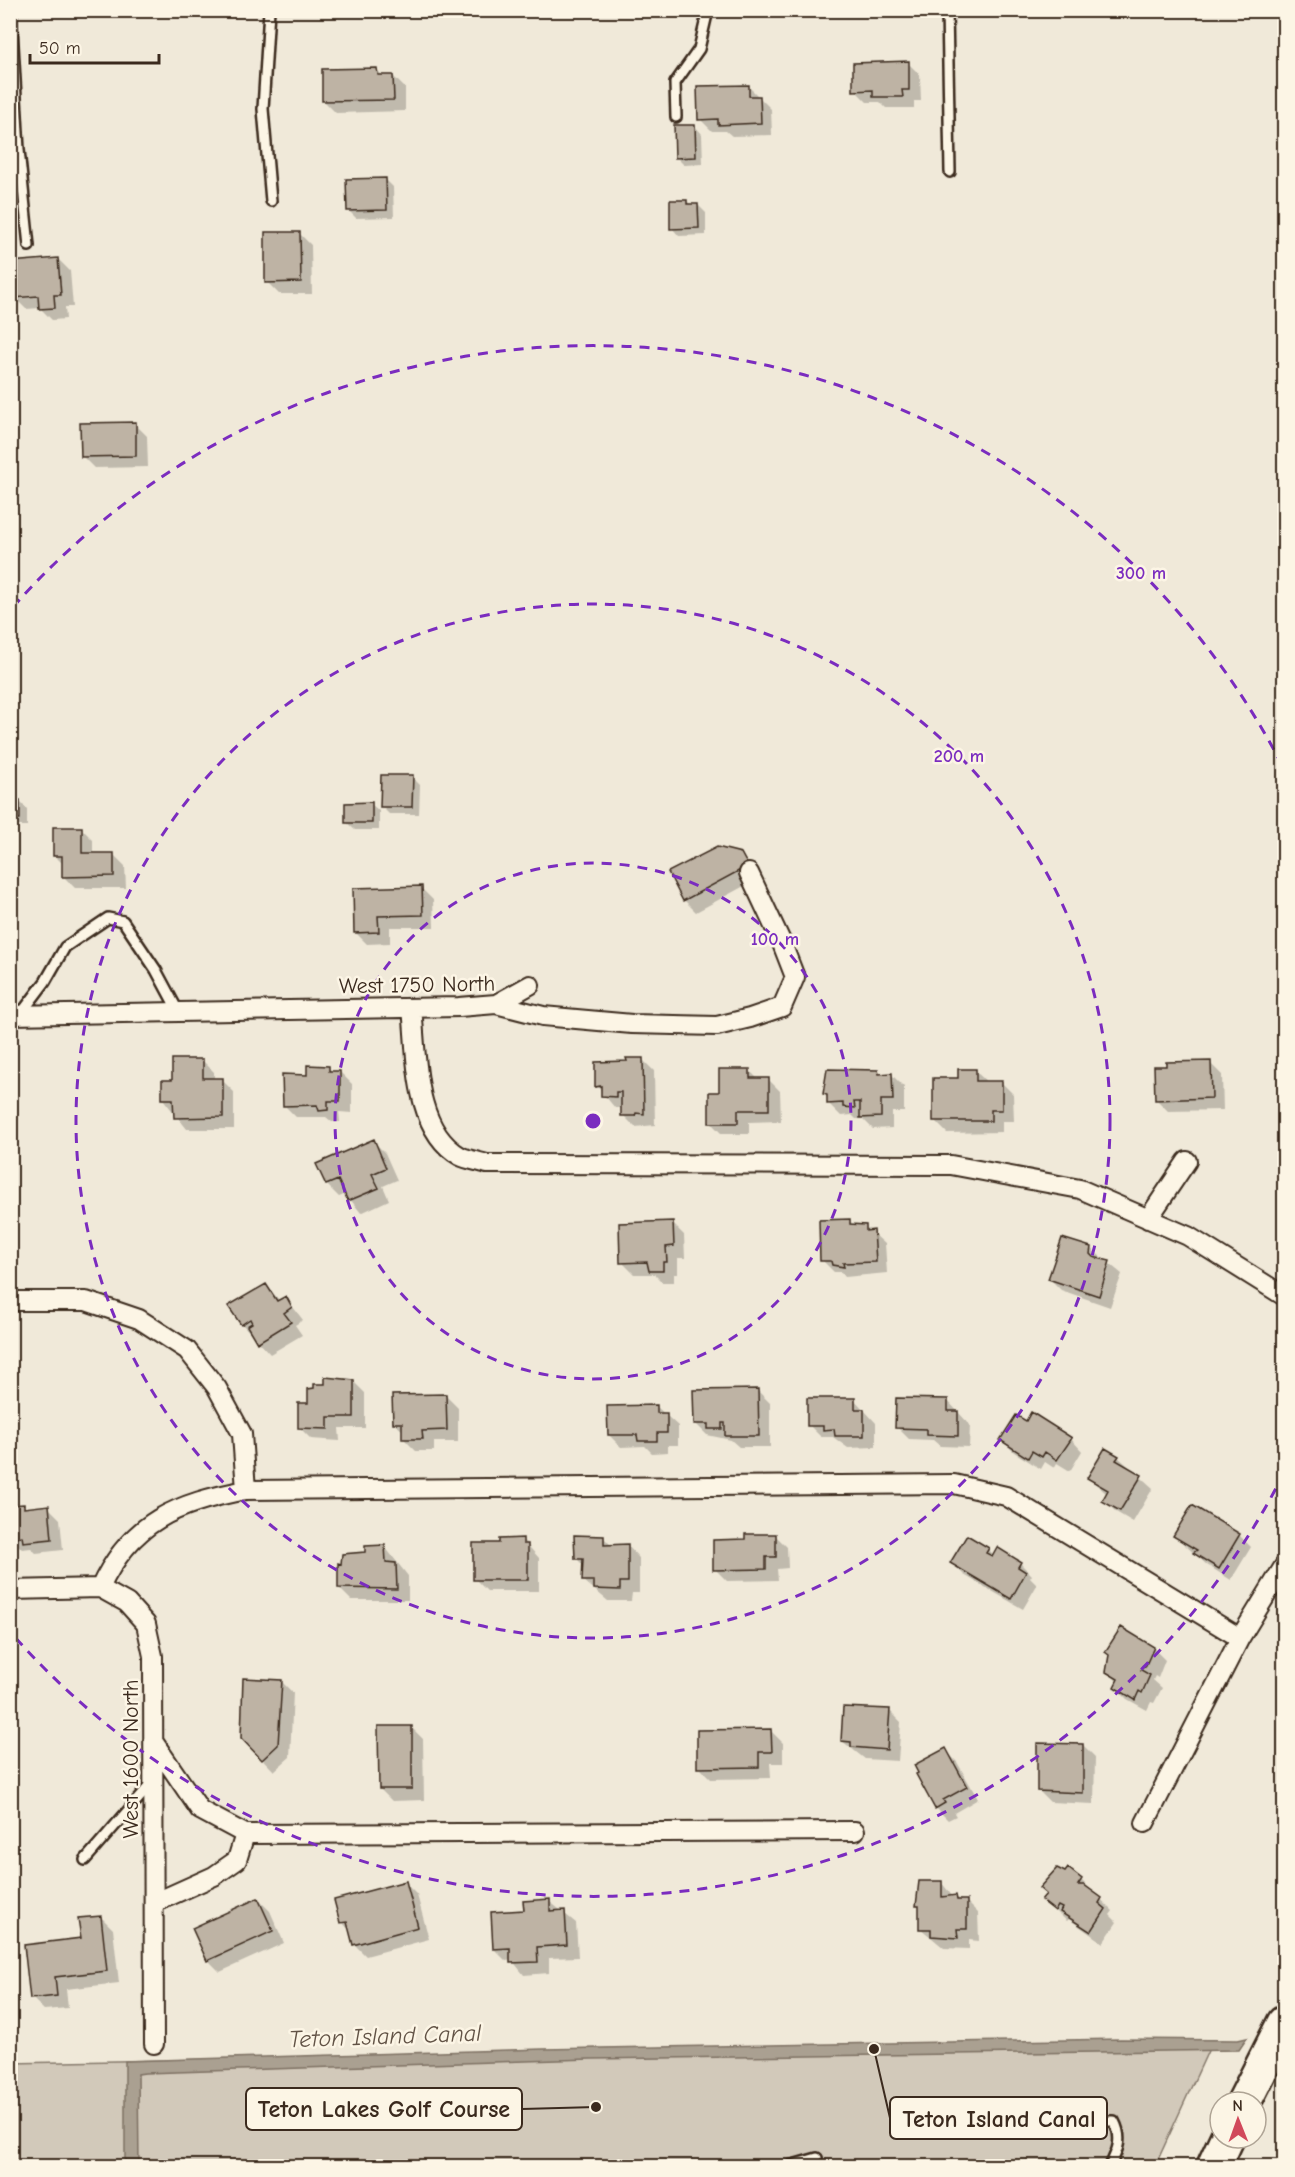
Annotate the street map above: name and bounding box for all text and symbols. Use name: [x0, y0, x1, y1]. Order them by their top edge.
scale bar: [30, 27, 159, 65]
text: 50 m: [39, 38, 81, 59]
text: 300 m: [1116, 563, 1166, 584]
text: 200 m: [934, 746, 984, 767]
text: 100 m: [751, 929, 799, 950]
street label: West 1750 North: [339, 971, 495, 999]
centre of rings: [583, 1111, 603, 1131]
street label: West 1600 North: [118, 1679, 144, 1839]
water label: Teton Island Canal: [288, 2019, 483, 2053]
callout: Teton Lakes Golf Course: [246, 2088, 522, 2130]
north arrow: [1208, 2090, 1268, 2150]
text: Teton Lakes Golf Course: [258, 2095, 510, 2123]
callout: Teton Island Canal: [890, 2097, 1107, 2139]
text: N: [1232, 2097, 1243, 2115]
text: Teton Island Canal: [902, 2105, 1096, 2133]

